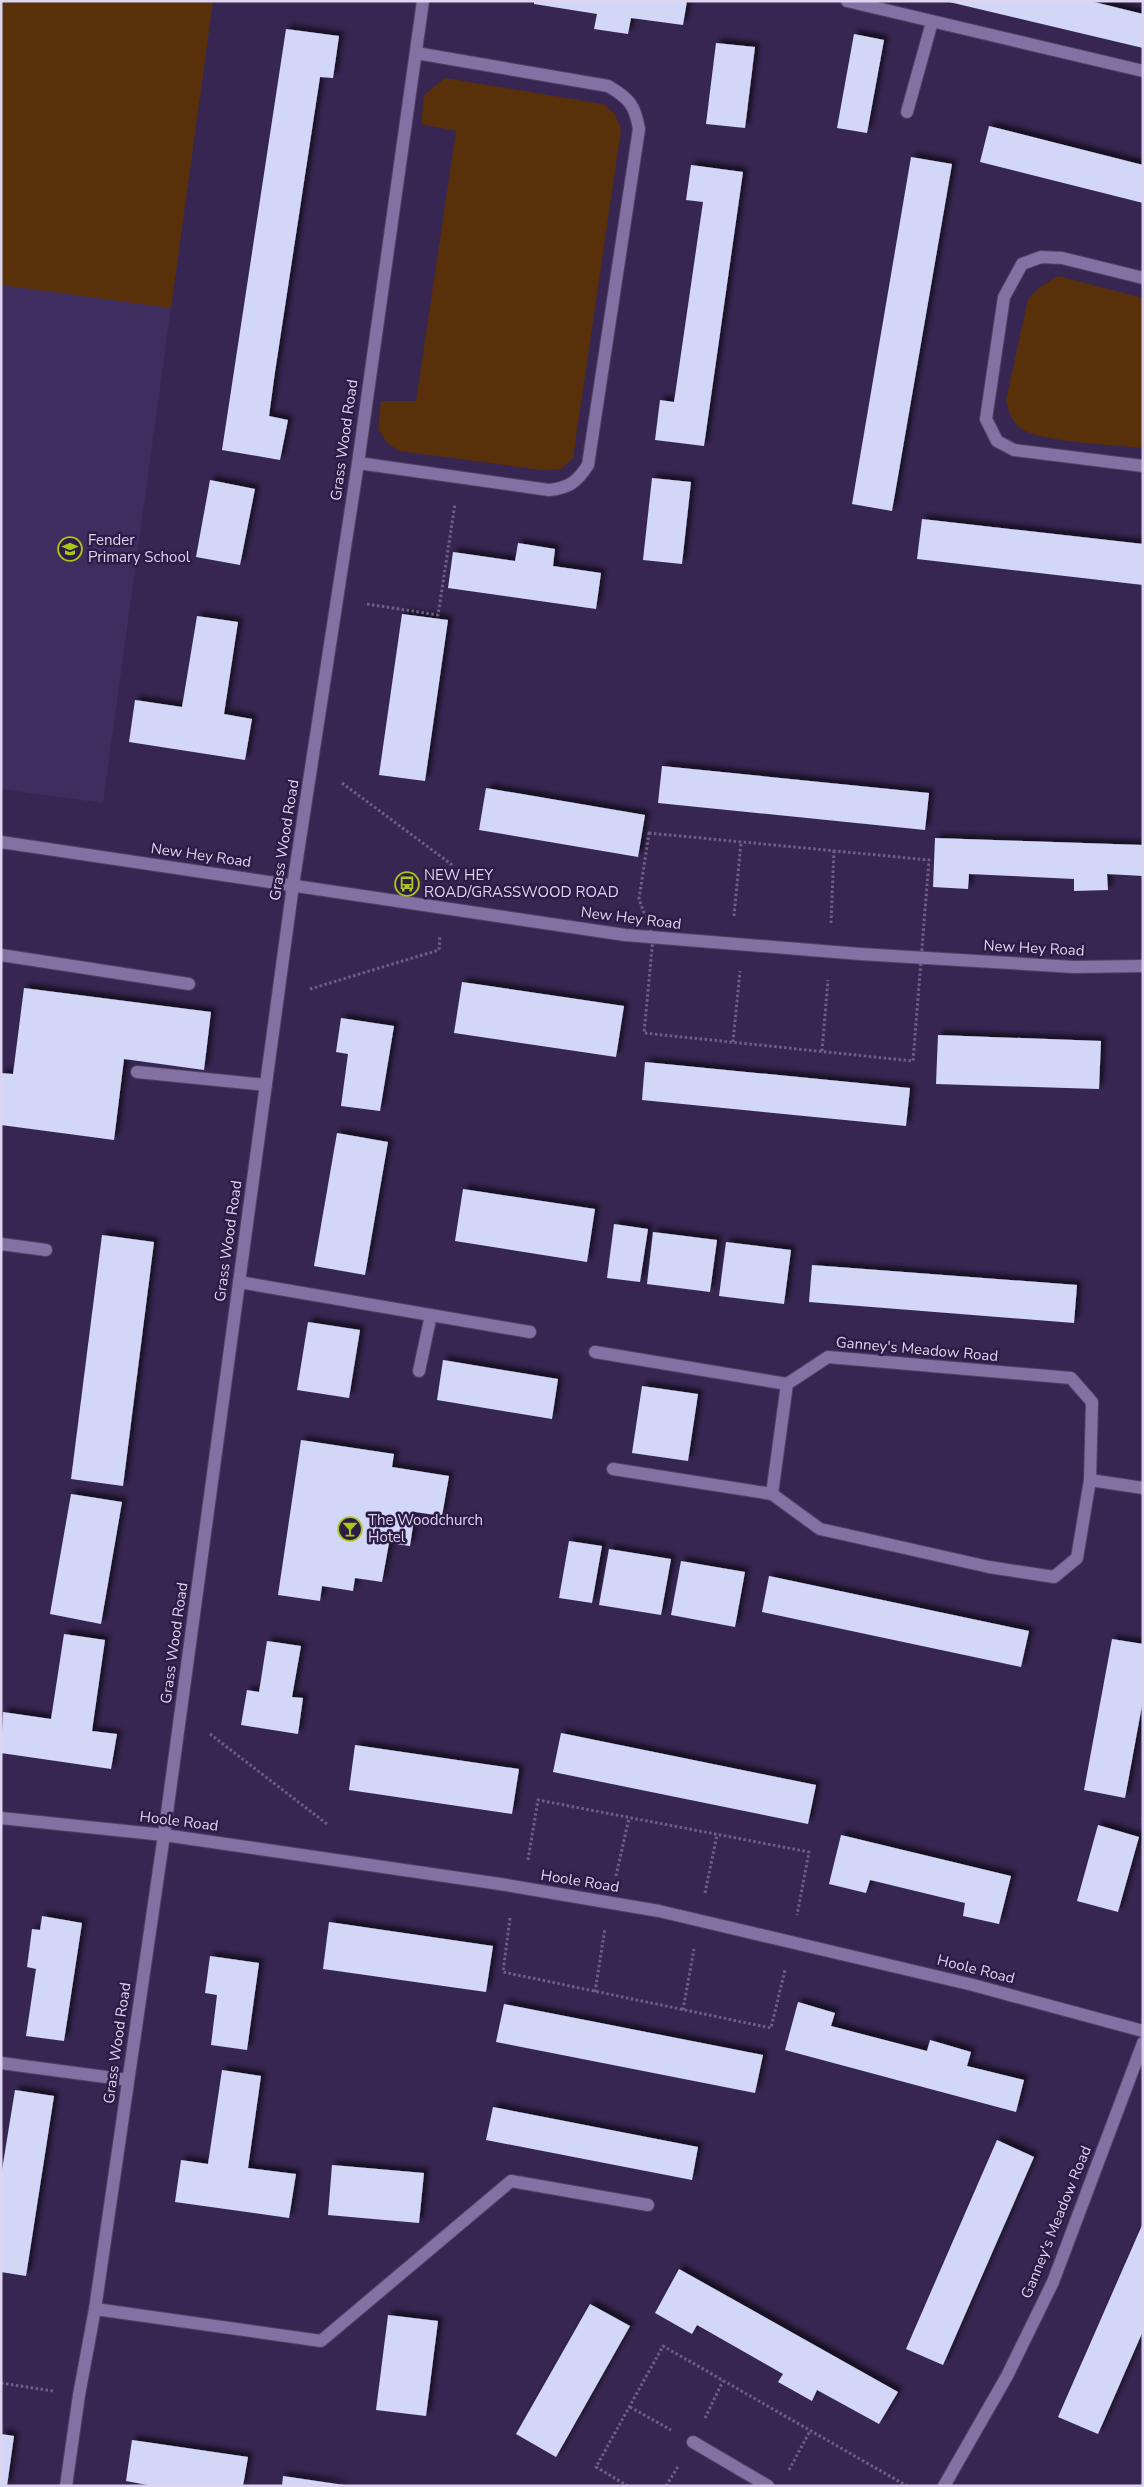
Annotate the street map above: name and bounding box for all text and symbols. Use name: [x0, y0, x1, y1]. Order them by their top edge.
street label: Grass Wood Road: [326, 378, 362, 502]
place label: Fender Primary School: [88, 530, 191, 567]
school or university icon: Fender Primary School: [57, 536, 83, 562]
street label: Grass Wood Road: [265, 778, 303, 902]
street label: New Hey Road: [149, 838, 253, 872]
place label: NEW HEY ROAD/GRASSWOOD ROAD: [424, 865, 619, 902]
bus stop icon: NEW HEY ROAD/GRASSWOOD ROAD: [394, 871, 420, 897]
street label: New Hey Road: [580, 902, 682, 934]
street label: New Hey Road: [983, 935, 1085, 961]
street label: Grass Wood Road: [210, 1179, 246, 1303]
street label: Ganney's Meadow Road: [835, 1332, 999, 1366]
place label: The Woodchurch Hotel: [368, 1510, 483, 1547]
bar icon: The Woodchurch Hotel: [337, 1516, 363, 1542]
street label: Grass Wood Road: [156, 1581, 192, 1705]
street label: Hoole Road: [138, 1806, 220, 1836]
street label: Hoole Road: [539, 1865, 621, 1897]
street label: Hoole Road: [935, 1950, 1017, 1988]
street label: Grass Wood Road: [99, 1981, 135, 2105]
street label: Ganney's Meadow Road: [1016, 2143, 1096, 2301]

